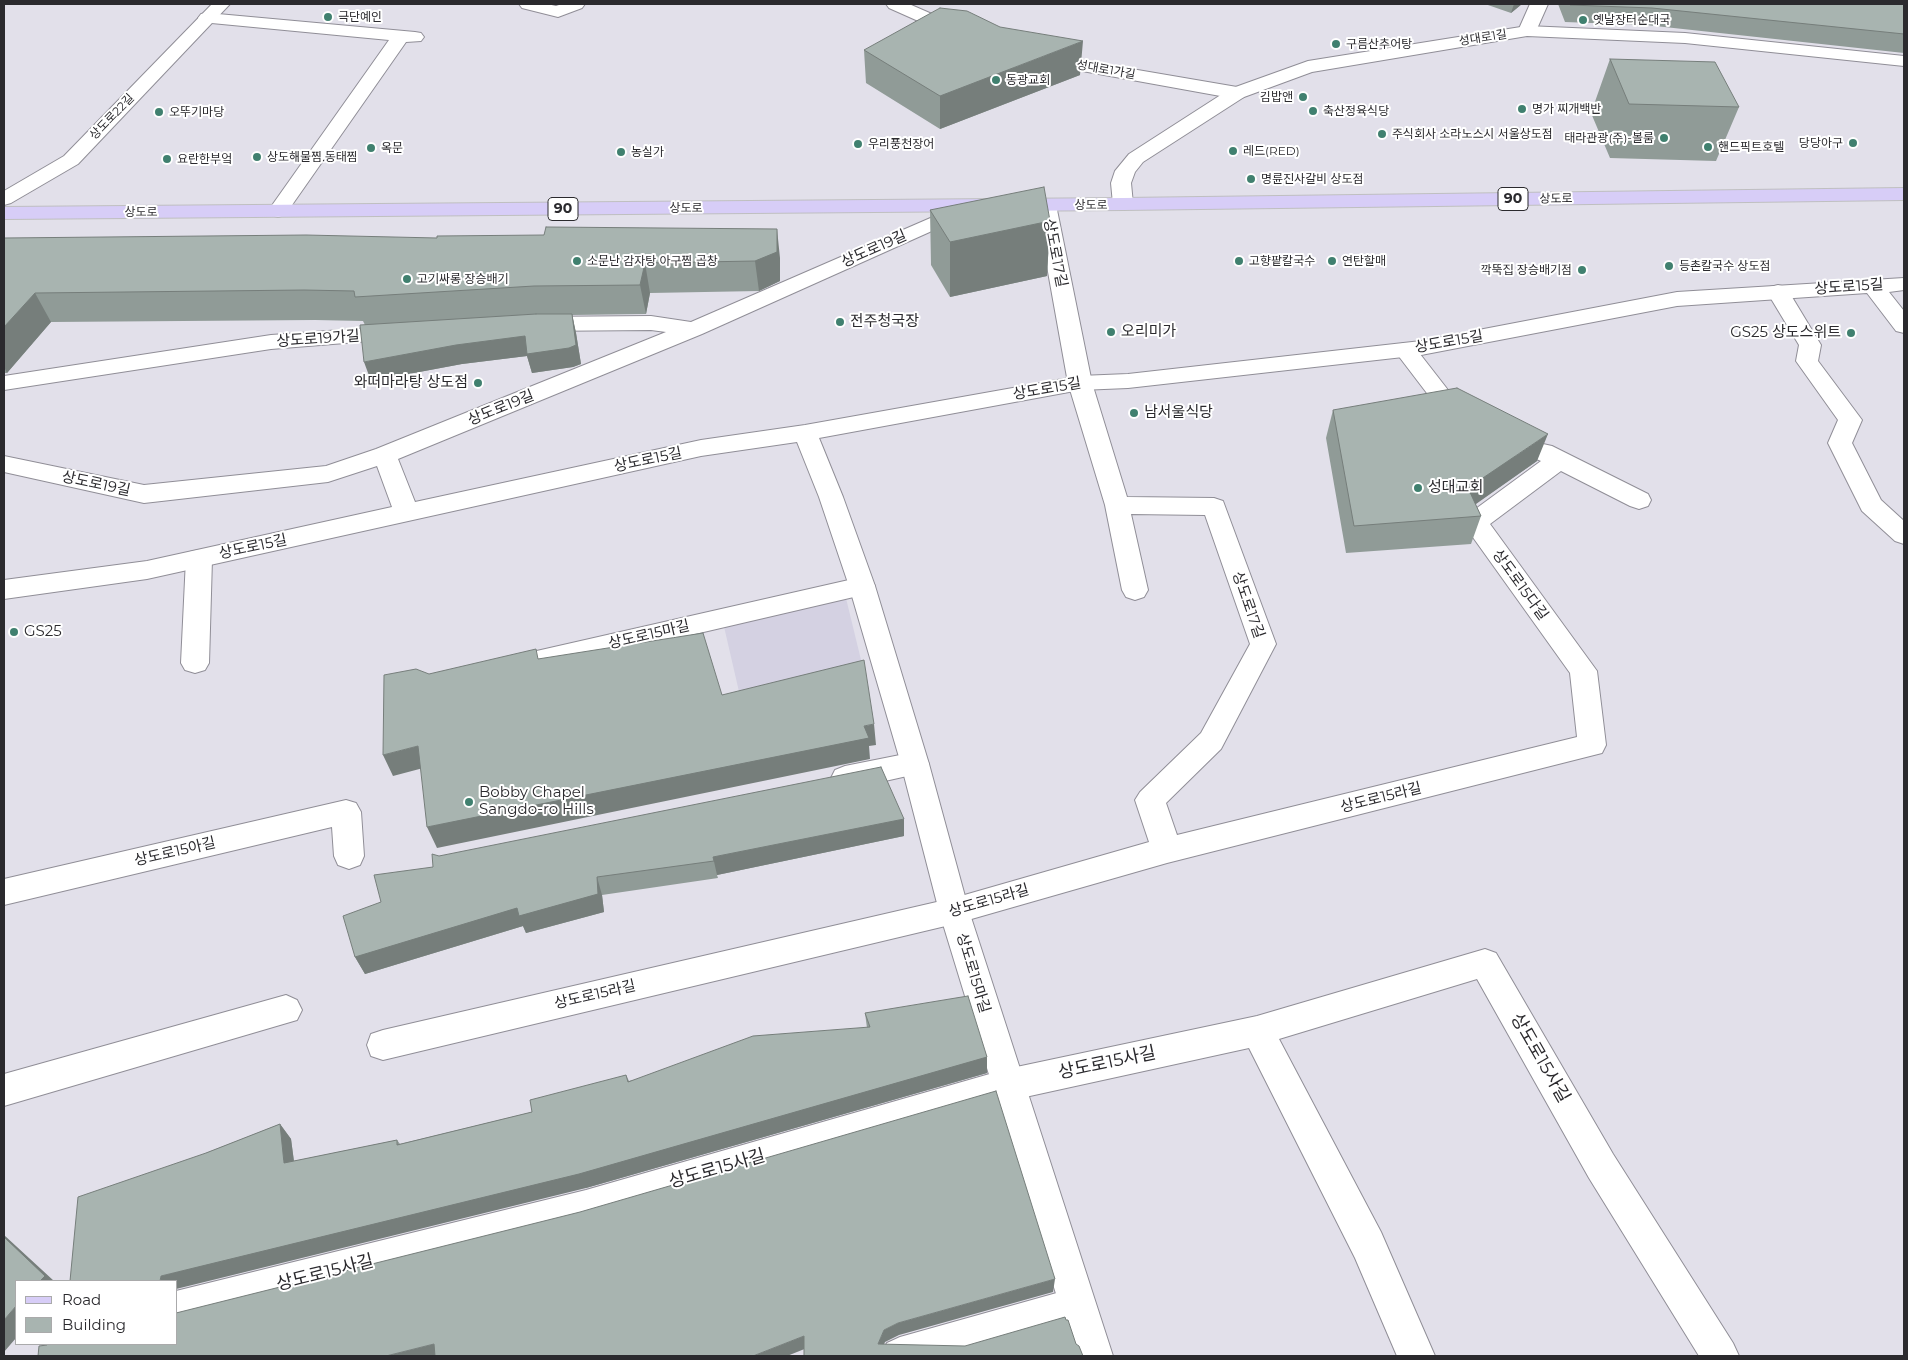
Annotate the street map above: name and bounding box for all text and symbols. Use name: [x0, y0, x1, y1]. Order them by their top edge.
place label: 극단예인: [338, 10, 382, 24]
marker: 극단예인: [322, 11, 334, 23]
place label: 옛날장터순대국: [1593, 13, 1670, 27]
marker: 옛날장터순대국: [1577, 14, 1589, 26]
street label: 성대로1길: [1458, 27, 1508, 49]
place label: 구름산추어탕: [1346, 37, 1412, 51]
marker: 구름산추어탕: [1330, 38, 1342, 50]
street label: 성대로1가길: [1075, 58, 1137, 82]
place label: 동광교회: [1006, 73, 1050, 87]
marker: 동광교회: [990, 74, 1002, 86]
place label: 김밥앤: [1260, 90, 1293, 104]
street label: 상도로22길: [87, 91, 137, 143]
marker: 김밥앤: [1297, 91, 1309, 103]
place label: 명가 찌개백반: [1532, 102, 1601, 116]
marker: 명가 찌개백반: [1516, 103, 1528, 115]
place label: 축산정육식당: [1323, 104, 1389, 118]
place label: 오뚜기마당: [169, 105, 224, 119]
marker: 축산정육식당: [1307, 105, 1319, 117]
marker: 오뚜기마당: [153, 106, 165, 118]
place label: 주식회사 소라노스시 서울상도점: [1392, 127, 1553, 141]
marker: 주식회사 소라노스시 서울상도점: [1376, 128, 1388, 140]
place label: 태라관광(주)-볼룸: [1564, 131, 1654, 145]
marker: 태라관광(주)-볼룸: [1658, 132, 1670, 144]
place label: 당당아구: [1799, 136, 1843, 150]
place label: 우리풍천장어: [868, 137, 934, 151]
marker: 당당아구: [1847, 137, 1859, 149]
marker: 우리풍천장어: [852, 138, 864, 150]
place label: 핸드픽트호텔: [1718, 140, 1784, 154]
place label: 옥문: [381, 141, 403, 155]
marker: 핸드픽트호텔: [1702, 141, 1714, 153]
marker: 옥문: [365, 142, 377, 154]
place label: 레드(RED): [1243, 144, 1300, 158]
place label: 농실가: [631, 145, 664, 159]
marker: 레드(RED): [1227, 145, 1239, 157]
marker: 농실가: [615, 146, 627, 158]
place label: 상도해물찜.동태찜: [267, 150, 358, 164]
marker: 상도해물찜.동태찜: [251, 151, 263, 163]
place label: 요란한부엌: [177, 152, 232, 166]
marker: 요란한부엌: [161, 153, 173, 165]
place label: 명륜진사갈비 상도점: [1261, 172, 1364, 186]
marker: 명륜진사갈비 상도점: [1245, 173, 1257, 185]
road number: 90: [1498, 188, 1528, 210]
street label: 상도로: [1539, 192, 1573, 206]
road number: 90: [548, 198, 578, 220]
street label: 상도로: [1074, 198, 1108, 212]
street label: 상도로: [669, 201, 703, 215]
street label: 상도로: [124, 205, 158, 219]
street label: 상도로17길: [1040, 217, 1070, 289]
street label: 상도로19길: [838, 227, 910, 271]
place label: 소문난 감자탕 아구찜 곱창: [587, 254, 718, 268]
place label: 고향팥칼국수: [1249, 254, 1315, 268]
place label: 연탄할매: [1342, 254, 1386, 268]
marker: 소문난 감자탕 아구찜 곱창: [571, 255, 583, 267]
marker: 고향팥칼국수: [1233, 255, 1245, 267]
marker: 연탄할매: [1326, 255, 1338, 267]
place label: 등촌칼국수 상도점: [1679, 259, 1770, 273]
marker: 등촌칼국수 상도점: [1663, 260, 1675, 272]
place label: 깍뚝집 장승배기점: [1481, 263, 1572, 277]
marker: 깍뚝집 장승배기점: [1576, 264, 1588, 276]
place label: 고기싸롱 장승배기: [417, 272, 508, 286]
marker: 고기싸롱 장승배기: [401, 273, 413, 285]
street label: 상도로15길: [1814, 276, 1884, 298]
place label: 전주청국장: [850, 313, 919, 331]
marker: 전주청국장: [834, 316, 846, 328]
place label: 오리미가: [1121, 323, 1176, 341]
place label: GS25 상도스위트: [1730, 324, 1841, 342]
marker: 오리미가: [1105, 326, 1117, 338]
street label: 상도로19가길: [276, 327, 360, 351]
street label: 상도로15길: [1413, 327, 1485, 357]
marker: GS25 상도스위트: [1845, 327, 1857, 339]
place label: 와떠마라탕 상도점: [354, 374, 468, 392]
street label: 상도로15길: [1011, 374, 1083, 404]
marker: 와떠마라탕 상도점: [472, 377, 484, 389]
street label: 상도로19길: [465, 387, 537, 429]
place label: 남서울식당: [1144, 404, 1213, 422]
marker: 남서울식당: [1128, 407, 1140, 419]
street label: 상도로15길: [612, 444, 684, 476]
street label: 상도로19길: [60, 468, 132, 500]
place label: 성대교회: [1428, 479, 1483, 497]
marker: 성대교회: [1412, 482, 1424, 494]
street label: 상도로15길: [217, 531, 289, 563]
street label: 상도로15다길: [1488, 546, 1552, 624]
street label: 상도로17길: [1228, 569, 1268, 641]
street label: 상도로15마길: [607, 617, 691, 653]
place label: GS25: [24, 623, 62, 641]
marker: GS25: [8, 626, 20, 638]
street label: 상도로15라길: [1339, 779, 1423, 817]
place label: Bobby Chapel Sangdo-ro Hills: [479, 784, 594, 819]
marker: Bobby Chapel Sangdo-ro Hills: [463, 796, 475, 808]
street label: 상도로15아길: [133, 834, 217, 870]
street label: 상도로15라길: [947, 881, 1031, 921]
street label: 상도로15마길: [952, 931, 994, 1015]
street label: 상도로15라길: [553, 977, 637, 1013]
street label: 상도로15사길: [1506, 1010, 1574, 1106]
street label: 상도로15사길: [1056, 1042, 1158, 1084]
street label: 상도로15사길: [666, 1145, 768, 1193]
street label: 상도로15사길: [274, 1250, 376, 1296]
legend: [15, 1280, 178, 1345]
text: Road: [62, 1290, 101, 1309]
text: Building: [62, 1315, 126, 1334]

